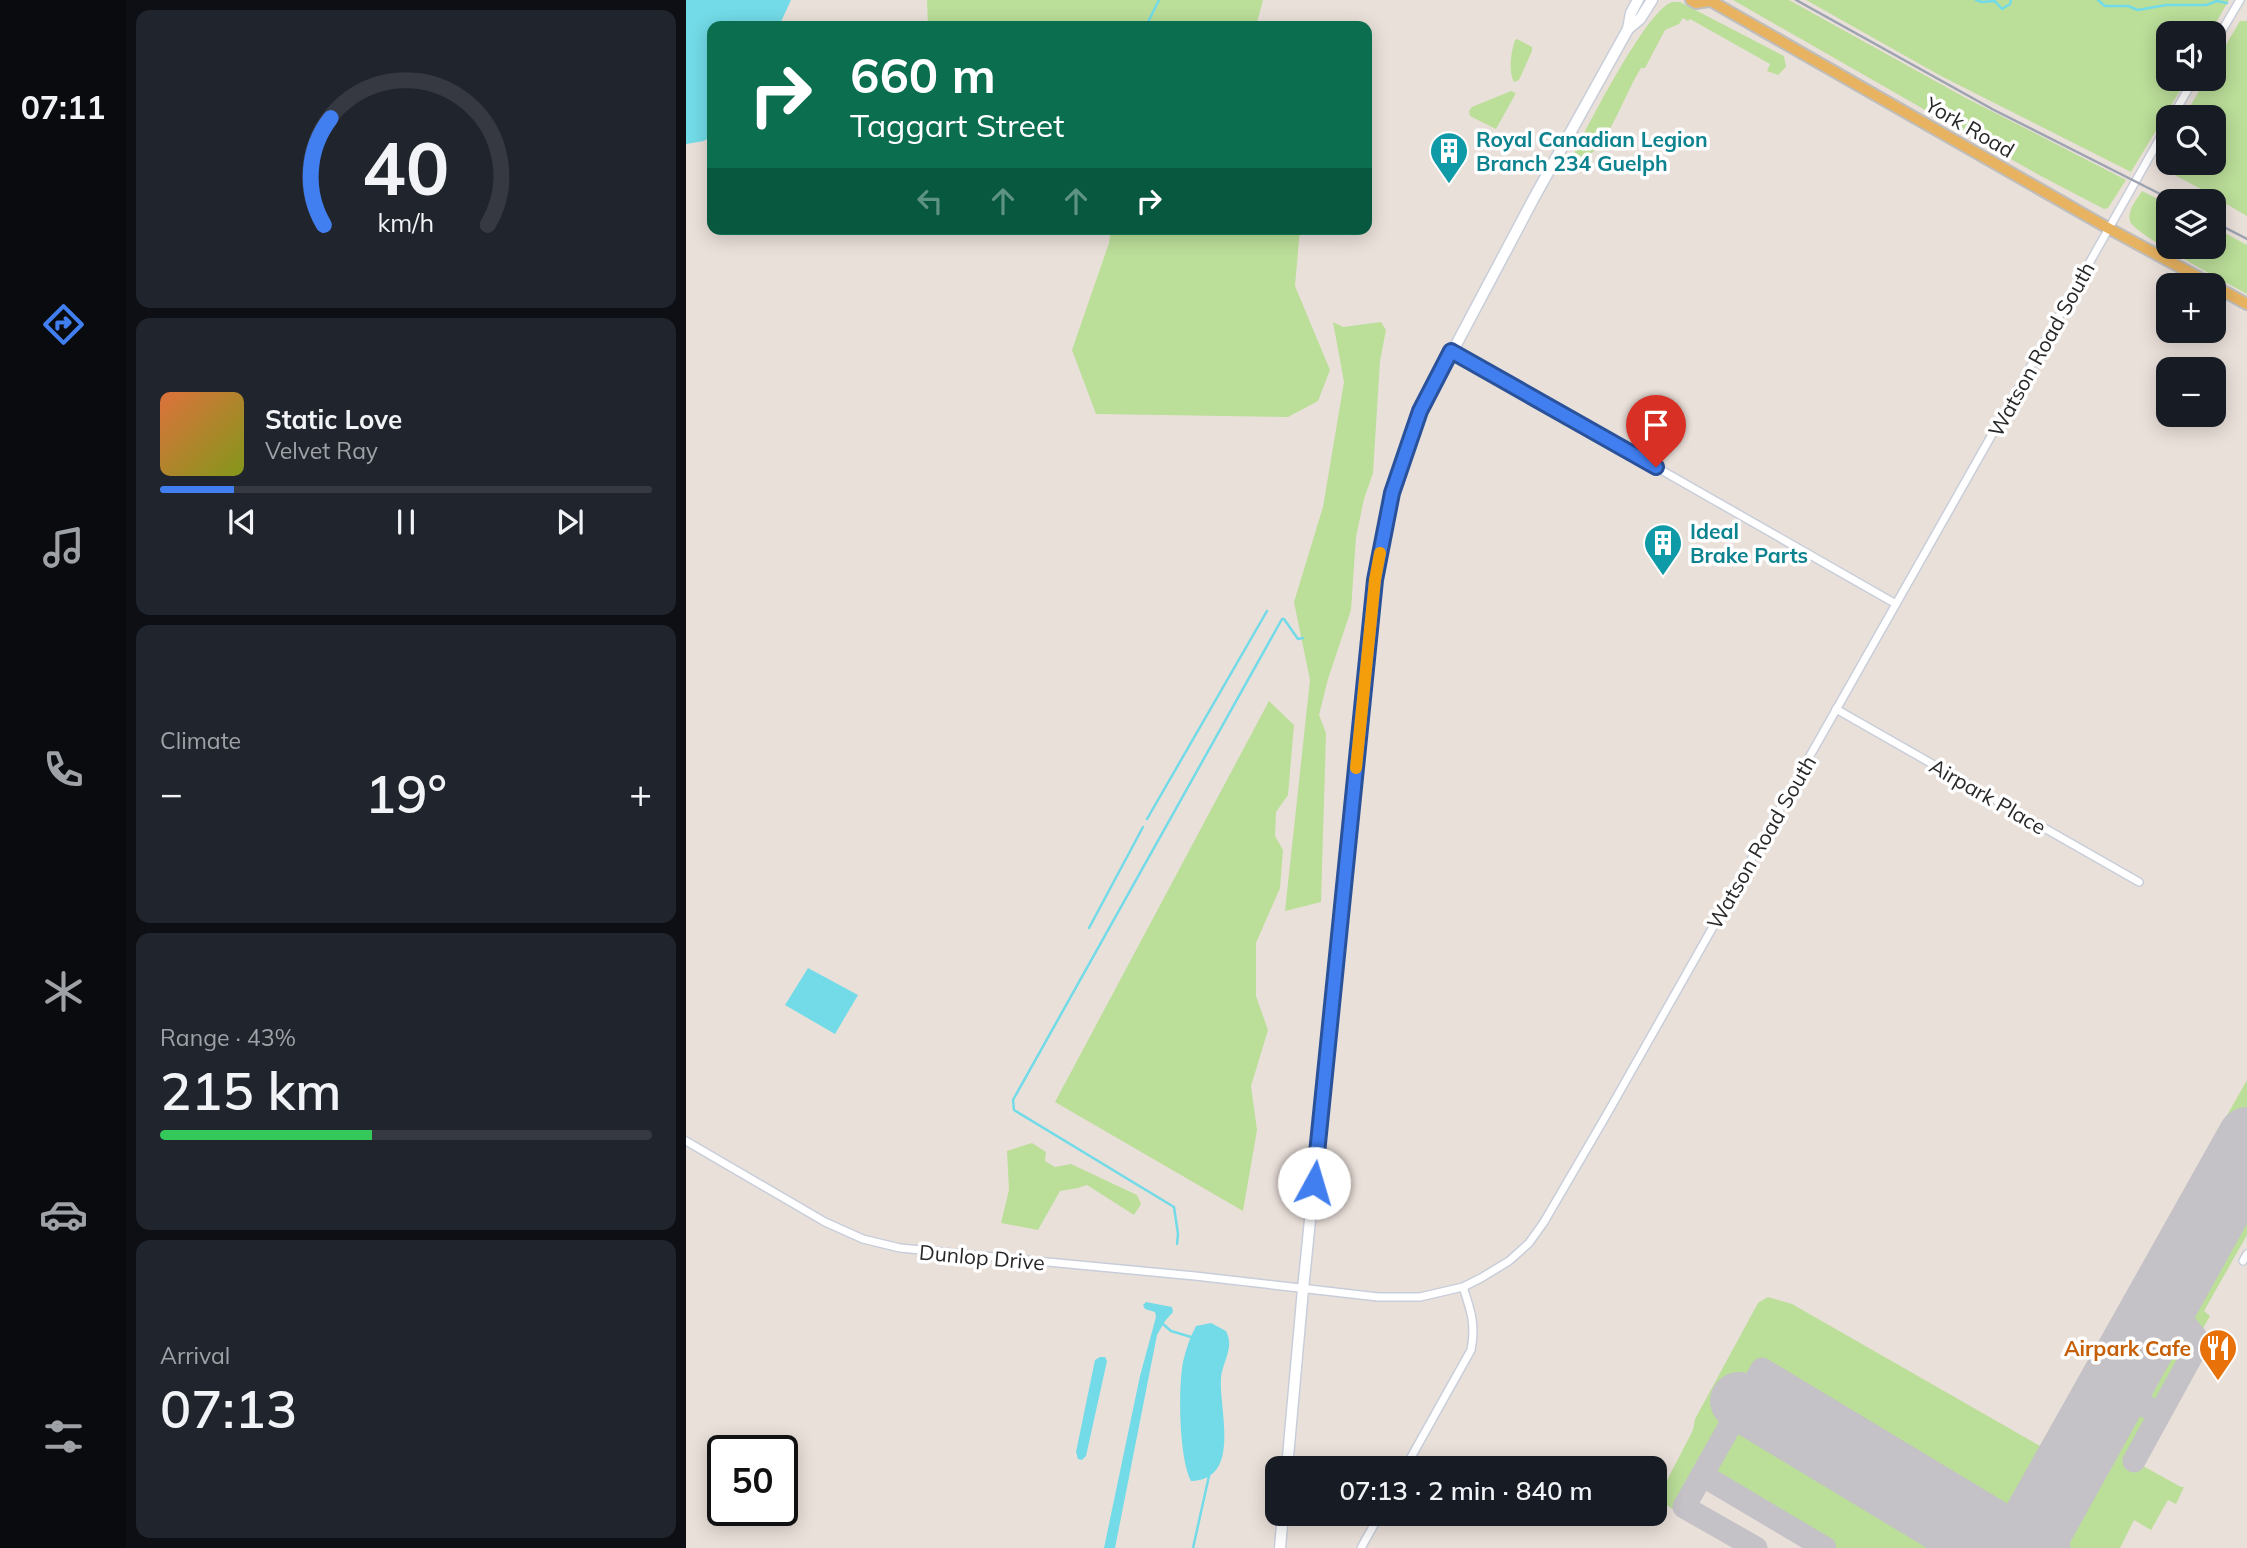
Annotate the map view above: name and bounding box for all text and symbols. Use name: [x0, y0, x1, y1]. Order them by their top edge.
map controls: [2156, 21, 2226, 427]
button: sound: [2156, 21, 2226, 91]
text: 660 m: [850, 44, 996, 105]
icon: right: [735, 49, 826, 140]
text: 07:11: [21, 87, 105, 127]
street label: York Road: [1920, 91, 2019, 163]
text: Taggart Street: [850, 105, 1064, 145]
button: search: [2156, 105, 2226, 175]
text: 40: [362, 122, 450, 213]
place label: Royal Canadian Legion Branch 234 Guelph: [1476, 126, 1708, 176]
building icon: Royal Canadian Legion Branch 234 Guelph: [1428, 130, 1470, 185]
icon: left: [911, 182, 949, 220]
icon: ahead: [984, 182, 1022, 220]
icon: ahead: [1057, 182, 1095, 220]
icon: right: [1130, 182, 1168, 220]
button: layers: [2156, 189, 2226, 259]
text: km/h: [378, 207, 434, 238]
street label: Watson Road South: [1982, 257, 2100, 441]
button: +: [2156, 273, 2226, 343]
icon: directions: [39, 300, 88, 349]
button: −: [2156, 357, 2226, 427]
pin: [1626, 395, 1686, 467]
text: Static Love: [265, 403, 402, 436]
icon: arrive: [1637, 406, 1675, 444]
text: Velvet Ray: [265, 436, 378, 465]
icon: previous: [223, 503, 261, 541]
icon: pause: [387, 503, 425, 541]
icon: next: [551, 503, 589, 541]
place label: Ideal Brake Parts: [1690, 518, 1808, 568]
building icon: Ideal Brake Parts: [1642, 522, 1684, 577]
icon: music: [39, 523, 88, 572]
text: Climate: [160, 726, 241, 755]
icon: phone: [39, 745, 88, 794]
street label: Watson Road South: [1701, 751, 1821, 933]
street label: Airpark Place: [1925, 752, 2051, 840]
text: 19°: [365, 761, 447, 826]
text: −: [160, 769, 183, 817]
text: +: [629, 769, 652, 817]
icon: climate: [39, 967, 88, 1016]
text: Range · 43%: [160, 1023, 296, 1052]
text: 215 km: [160, 1058, 341, 1123]
position arrow: [1277, 1146, 1351, 1220]
icon: car: [39, 1190, 88, 1239]
street label: Dunlop Drive: [918, 1239, 1046, 1275]
restaurant icon: Airpark Cafe: [2197, 1327, 2239, 1382]
place label: Airpark Cafe: [2064, 1335, 2191, 1361]
text: Arrival: [160, 1341, 230, 1370]
text: 07:13: [160, 1376, 297, 1441]
icon: filters: [39, 1412, 88, 1461]
speed limit sign: 50: [707, 1435, 798, 1526]
text: 07:13 · 2 min · 840 m: [1339, 1474, 1593, 1507]

